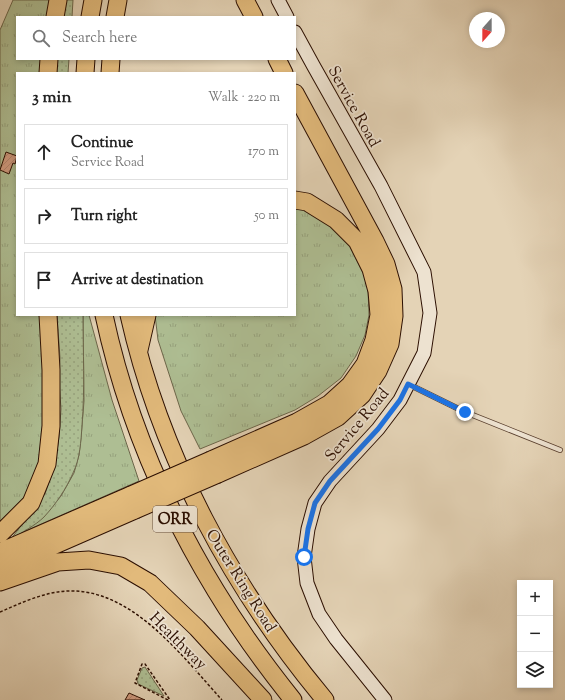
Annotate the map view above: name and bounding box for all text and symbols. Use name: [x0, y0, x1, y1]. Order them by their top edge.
north arrow: [469, 12, 505, 48]
search box: [16, 16, 296, 60]
icon: search: [30, 27, 52, 49]
text: Search here: [62, 28, 137, 49]
street label: Service Road: [321, 62, 385, 152]
text: 3 min: [32, 86, 71, 110]
text: Walk · 220 m: [208, 89, 280, 107]
text: Continue: [71, 133, 133, 154]
icon: ahead: [33, 141, 55, 163]
text: 170 m: [248, 143, 279, 161]
text: Service Road: [71, 154, 144, 172]
icon: right: [33, 205, 55, 227]
text: Turn right: [71, 206, 137, 227]
text: 50 m: [254, 207, 279, 225]
icon: arrive: [33, 269, 55, 291]
text: Arrive at destination: [71, 270, 204, 291]
street label: Service Road: [320, 384, 396, 467]
route end: [456, 403, 474, 421]
road number: ORR: [153, 506, 197, 532]
street label: Outer Ring Road: [199, 525, 281, 637]
route start: [295, 548, 313, 566]
map controls: [517, 580, 553, 688]
button: +: [517, 580, 553, 616]
street label: Healthway: [143, 608, 211, 676]
button: −: [517, 616, 553, 652]
button: layers: [517, 652, 553, 688]

